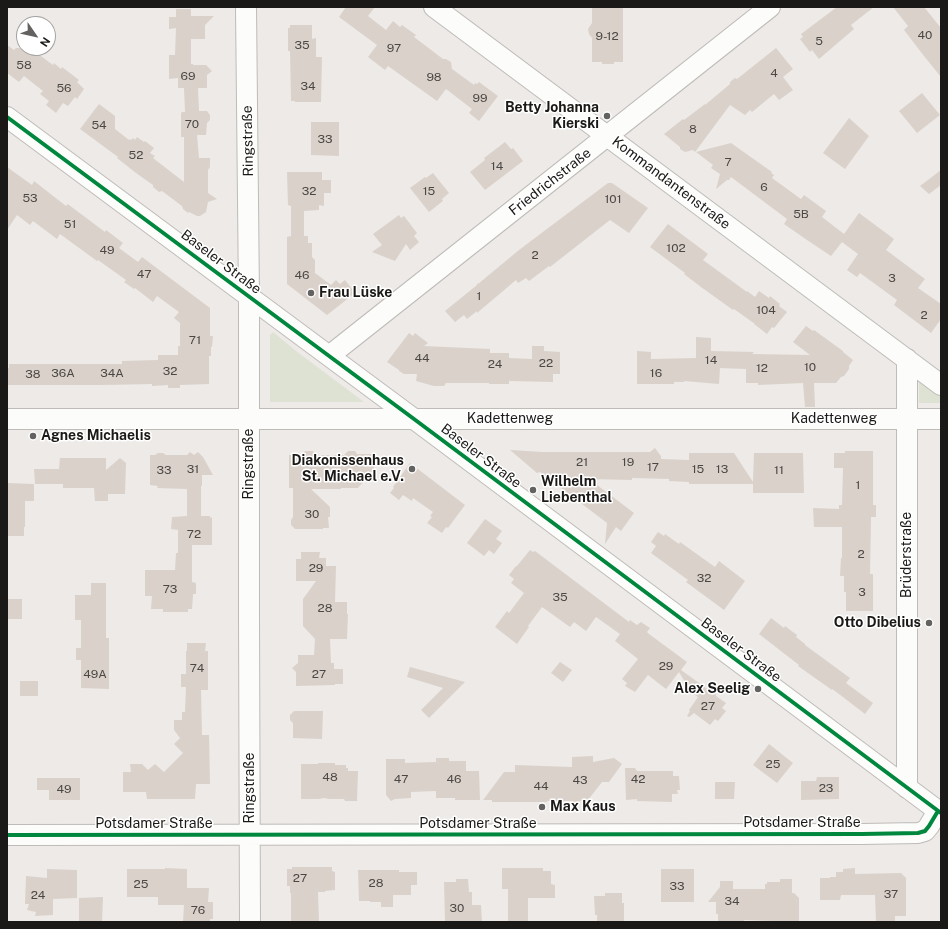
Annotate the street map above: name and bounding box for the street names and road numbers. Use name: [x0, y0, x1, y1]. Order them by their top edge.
street label: Ringstraße: [239, 105, 257, 177]
street label: Kommandantenstraße: [609, 133, 733, 233]
street label: Friedrichstraße: [506, 145, 594, 219]
street label: Baseler Straße: [177, 226, 265, 298]
street label: Kadettenweg: [467, 411, 553, 427]
street label: Kadettenweg: [791, 411, 877, 427]
street label: Baseler Straße: [437, 420, 525, 492]
street label: Ringstraße: [241, 429, 257, 499]
street label: Brüderstraße: [899, 512, 915, 598]
street label: Baseler Straße: [697, 614, 785, 686]
street label: Ringstraße: [242, 753, 258, 823]
street label: Potsdamer Straße: [743, 815, 861, 831]
street label: Potsdamer Straße: [95, 816, 213, 832]
street label: Potsdamer Straße: [419, 816, 537, 832]

